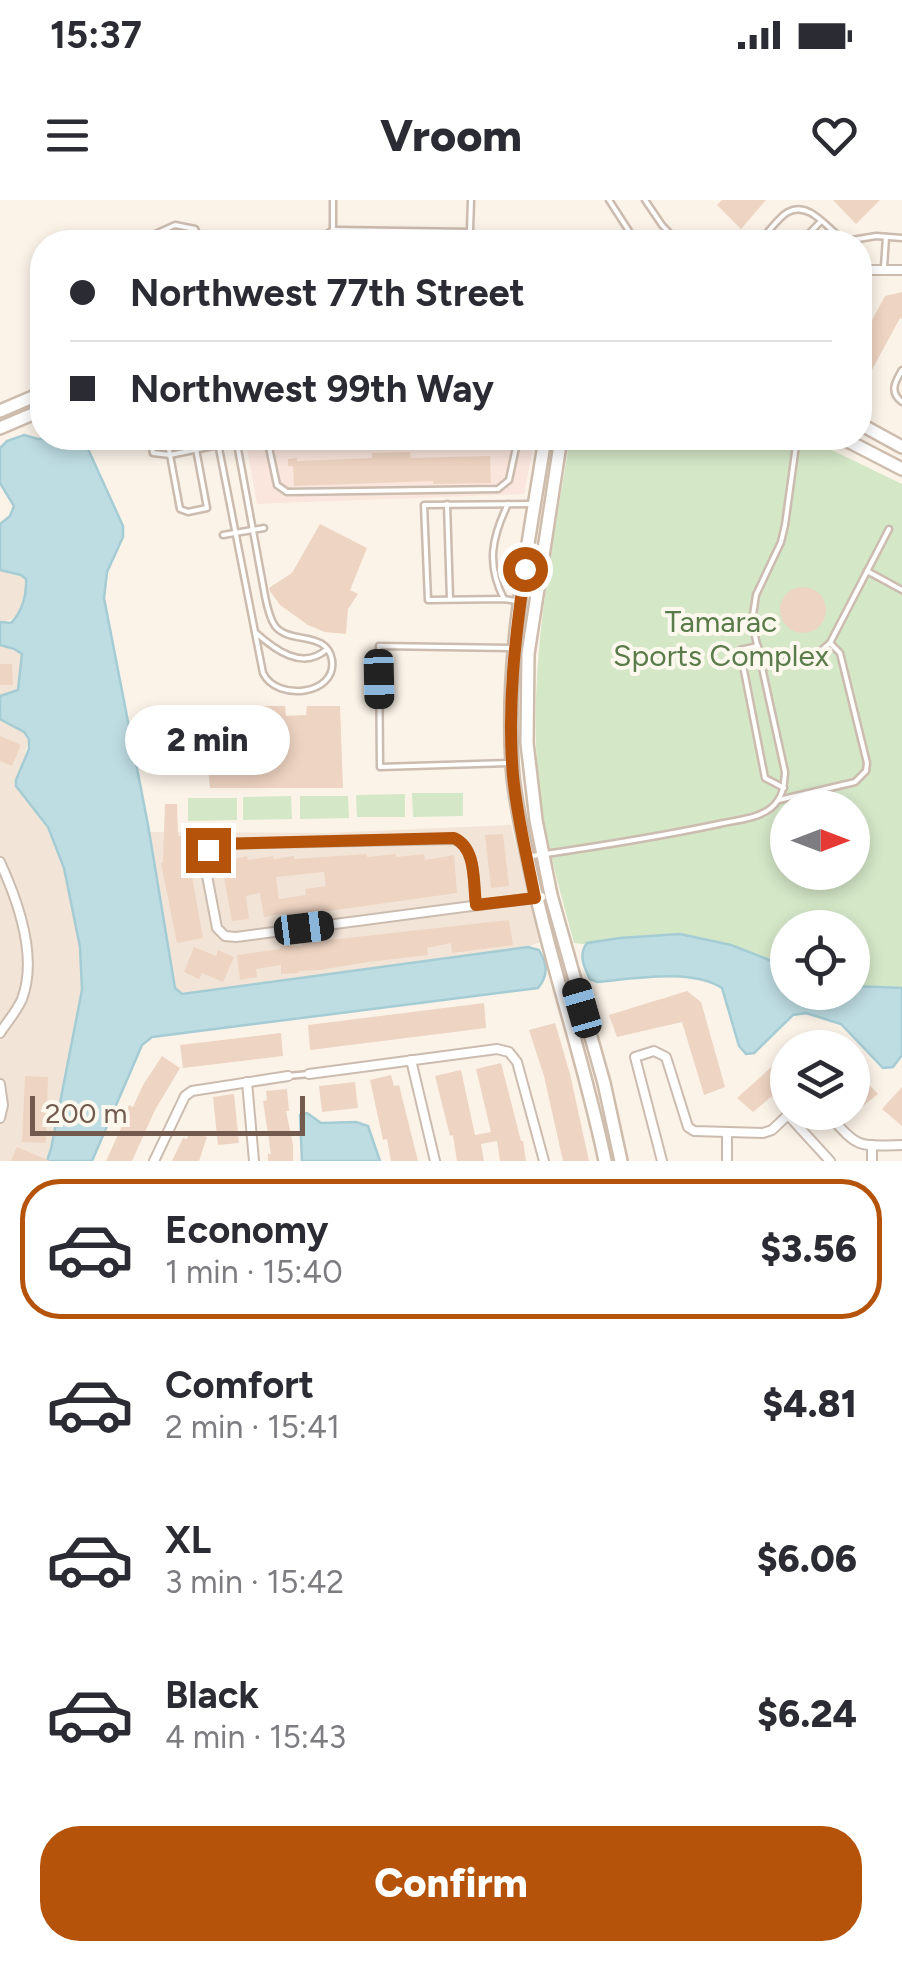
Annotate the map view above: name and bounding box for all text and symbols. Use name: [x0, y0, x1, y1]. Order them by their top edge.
text: 15:37: [50, 12, 142, 58]
icon: menu: [40, 108, 95, 163]
text: Vroom: [380, 108, 522, 162]
icon: heart: [807, 108, 862, 163]
text: Northwest 77th Street: [130, 270, 525, 316]
text: Northwest 99th Way: [130, 366, 494, 412]
route start: [503, 547, 548, 592]
park label: Tamarac Sports Complex: [613, 603, 829, 674]
car: [363, 649, 395, 709]
callout: 2 min: [126, 705, 290, 775]
text: 2 min: [167, 721, 248, 759]
north arrow: [770, 790, 870, 890]
map controls: [770, 790, 870, 1130]
route end: [186, 828, 231, 873]
car: [272, 909, 336, 947]
button: locate: [770, 910, 870, 1010]
car: [559, 975, 605, 1041]
button: layers: [770, 1030, 870, 1130]
scale bar: [30, 1091, 305, 1136]
text: 200 m: [45, 1096, 127, 1130]
icon: car: [45, 1204, 135, 1294]
text: Economy: [165, 1207, 328, 1253]
text: $3.56: [760, 1226, 857, 1272]
text: 1 min · 15:40: [165, 1253, 343, 1291]
icon: car: [45, 1359, 135, 1449]
text: Comfort: [165, 1362, 314, 1408]
text: $4.81: [762, 1381, 857, 1427]
text: 2 min · 15:41: [165, 1408, 340, 1446]
icon: car: [45, 1514, 135, 1604]
text: XL: [165, 1517, 211, 1563]
text: $6.06: [757, 1536, 857, 1582]
text: 3 min · 15:42: [165, 1563, 344, 1601]
icon: car: [45, 1669, 135, 1759]
text: Black: [165, 1672, 259, 1718]
text: $6.24: [757, 1691, 857, 1737]
text: 4 min · 15:43: [165, 1718, 346, 1756]
button: Confirm: [40, 1826, 862, 1941]

